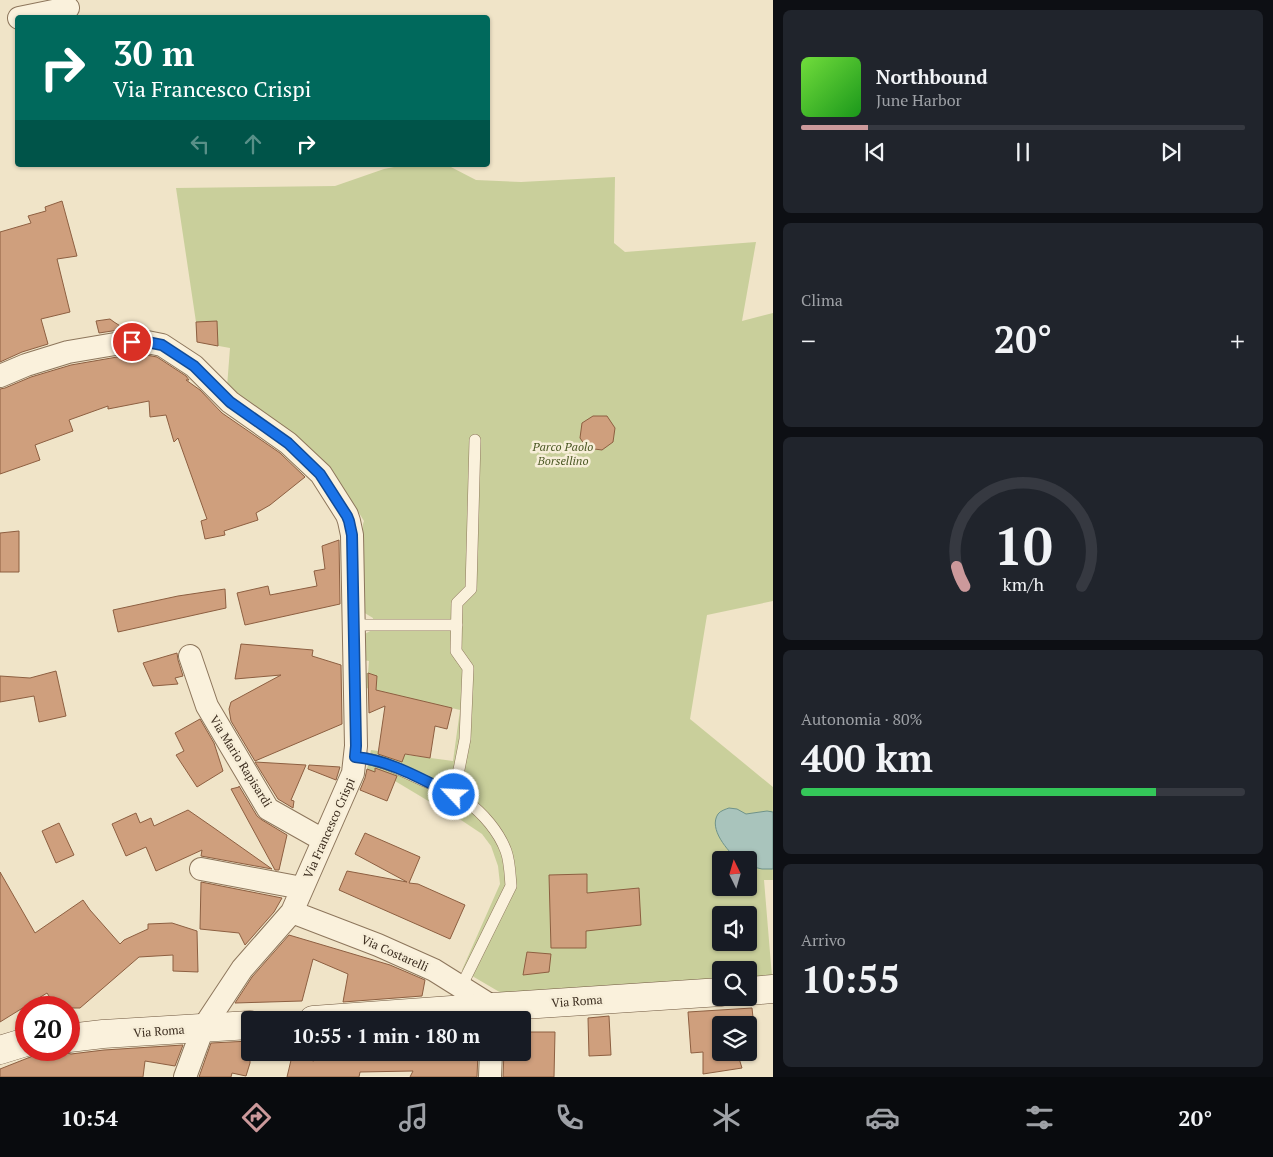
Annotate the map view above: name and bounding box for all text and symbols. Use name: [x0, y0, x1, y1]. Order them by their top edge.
text: 30 m: [113, 30, 194, 76]
icon: right: [30, 35, 95, 100]
text: Northbound: [876, 64, 988, 89]
text: Via Francesco Crispi: [113, 74, 311, 103]
text: June Harbor: [876, 89, 962, 111]
icon: left: [186, 130, 214, 158]
icon: ahead: [239, 130, 267, 158]
icon: right: [292, 130, 320, 158]
icon: previous: [861, 138, 889, 166]
icon: pause: [1009, 138, 1037, 166]
icon: next: [1157, 138, 1185, 166]
text: Clima: [801, 289, 843, 311]
text: 20°: [994, 314, 1052, 364]
pin: [111, 321, 153, 363]
text: −: [801, 322, 816, 359]
text: +: [1230, 322, 1245, 359]
icon: arrive: [118, 328, 146, 356]
park label: Parco Paolo Borsellino: [532, 439, 593, 468]
text: 10: [994, 511, 1052, 580]
text: km/h: [1002, 572, 1044, 596]
text: Autonomia · 80%: [801, 708, 923, 730]
street label: Via Mario Rapisardi: [207, 712, 275, 810]
text: 400 km: [801, 733, 933, 783]
position arrow: [427, 768, 479, 820]
street label: Via Francesco Crispi: [300, 775, 358, 880]
north arrow: [712, 851, 758, 896]
map controls: [712, 851, 757, 1061]
button: sound: [712, 906, 757, 951]
text: Arrivo: [801, 929, 846, 951]
street label: Via Costarelli: [359, 931, 431, 975]
text: 10:55: [801, 954, 900, 1004]
button: search: [712, 961, 757, 1006]
street label: Via Roma: [551, 992, 603, 1010]
speed limit sign: 20: [15, 996, 80, 1061]
button: layers: [712, 1016, 757, 1061]
street label: Via Roma: [133, 1022, 185, 1040]
text: 10:55 · 1 min · 180 m: [292, 1023, 480, 1048]
icon: directions: [239, 1100, 274, 1135]
icon: music: [396, 1100, 431, 1135]
icon: phone: [552, 1100, 587, 1135]
icon: climate: [709, 1100, 744, 1135]
icon: car: [865, 1100, 900, 1135]
icon: filters: [1022, 1100, 1057, 1135]
text: 10:54: [61, 1103, 118, 1132]
text: 20°: [1178, 1103, 1212, 1132]

